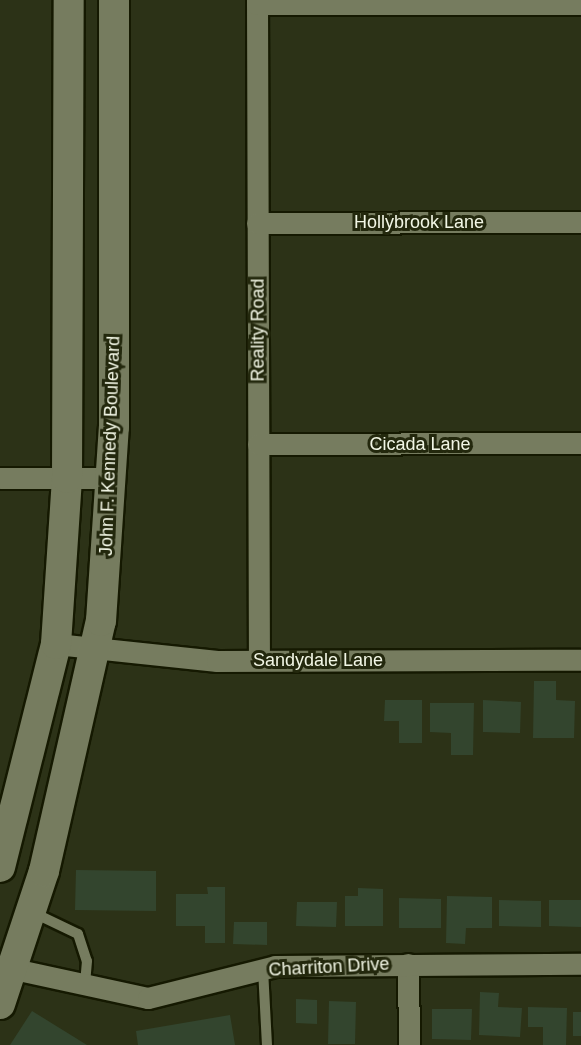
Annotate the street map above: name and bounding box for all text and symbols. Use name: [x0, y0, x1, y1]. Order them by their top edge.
street label: Hollybrook Lane: [354, 211, 484, 233]
street label: Reality Road: [247, 278, 269, 382]
street label: John F. Kennedy Boulevard: [95, 336, 125, 556]
street label: Cicada Lane: [369, 433, 471, 455]
street label: Sandydale Lane: [253, 649, 383, 671]
street label: Charriton Drive: [268, 953, 390, 981]

